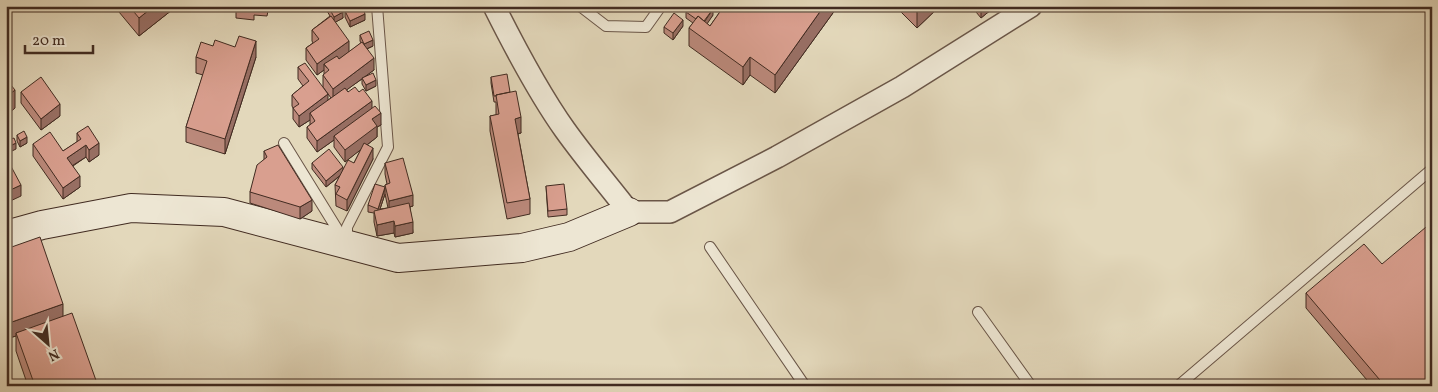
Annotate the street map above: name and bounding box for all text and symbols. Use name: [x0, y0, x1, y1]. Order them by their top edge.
scale bar: [25, 22, 92, 54]
text: 20 m: [32, 31, 65, 52]
north arrow: [22, 320, 72, 370]
text: N: [44, 343, 62, 365]

